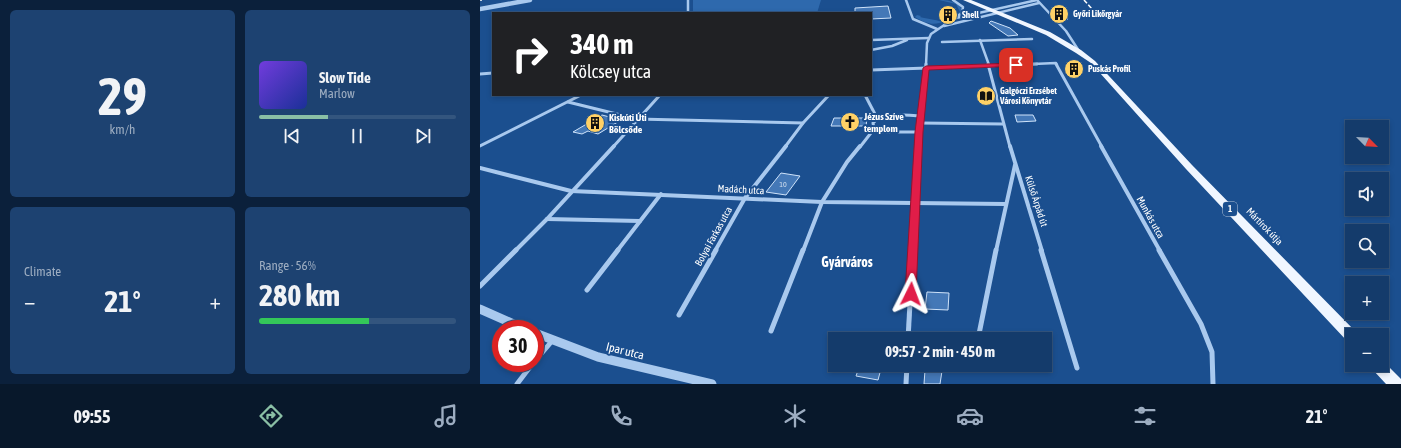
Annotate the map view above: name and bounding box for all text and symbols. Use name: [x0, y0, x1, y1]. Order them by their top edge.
building icon: Győri Likőrgyár: [1048, 3, 1070, 25]
building icon: Shell: [937, 4, 959, 26]
place label: Győri Likőrgyár: [1073, 9, 1122, 19]
place label: Shell: [962, 10, 980, 20]
icon: right: [504, 28, 556, 80]
text: 340 m: [570, 28, 633, 60]
pin: [999, 48, 1033, 82]
icon: arrive: [1005, 54, 1027, 76]
building icon: Puskás Profil: [1063, 58, 1085, 80]
text: Kölcsey utca: [570, 61, 651, 82]
place label: Puskás Profil: [1088, 64, 1131, 74]
text: 29: [98, 66, 147, 126]
text: Slow Tide: [319, 69, 371, 86]
library icon: Galgóczi Erzsébet Városi Könyvtár: [975, 85, 997, 107]
text: Marlow: [319, 86, 355, 101]
place label: Galgóczi Erzsébet Városi Könyvtár: [999, 86, 1057, 106]
church icon: Jézus Szíve templom: [839, 111, 861, 133]
place label: Jézus Szíve templom: [863, 111, 904, 134]
building icon: Kiskúti Úti Bölcsőde: [584, 112, 606, 134]
place label: Kiskúti Úti Bölcsőde: [609, 112, 647, 135]
north arrow: [1345, 120, 1389, 164]
map controls: [1345, 120, 1389, 372]
text: km/h: [110, 122, 135, 137]
icon: previous: [281, 125, 303, 147]
icon: pause: [346, 125, 368, 147]
icon: next: [412, 125, 434, 147]
button: sound: [1345, 172, 1389, 216]
street label: Külső Árpád út: [1023, 174, 1050, 228]
house number: 10: [779, 180, 787, 189]
street label: Madách utca: [717, 183, 765, 196]
street label: Munkás utca: [1135, 194, 1167, 240]
road number: 1: [1223, 202, 1237, 216]
street label: Bolyai Farkas utca: [693, 205, 734, 268]
street label: Mártírok útja: [1244, 205, 1285, 247]
button: search: [1345, 224, 1389, 268]
district label: Gyárváros: [821, 254, 873, 270]
text: Range · 56%: [259, 258, 316, 273]
text: Climate: [24, 264, 61, 279]
position arrow: [890, 273, 932, 315]
button: +: [1345, 276, 1389, 320]
text: 280 km: [259, 278, 340, 312]
text: 21°: [104, 284, 141, 318]
text: −: [24, 288, 35, 314]
text: +: [210, 288, 221, 314]
speed limit sign: 30: [492, 320, 544, 372]
button: −: [1345, 328, 1389, 372]
street label: Ipar utca: [605, 340, 645, 362]
text: 09:57 · 2 min · 450 m: [885, 343, 995, 360]
icon: directions: [257, 402, 285, 430]
icon: music: [432, 402, 460, 430]
icon: phone: [607, 402, 635, 430]
icon: climate: [781, 402, 809, 430]
icon: car: [956, 402, 984, 430]
icon: filters: [1131, 402, 1159, 430]
text: 09:55: [73, 406, 110, 427]
text: 21°: [1306, 406, 1328, 427]

